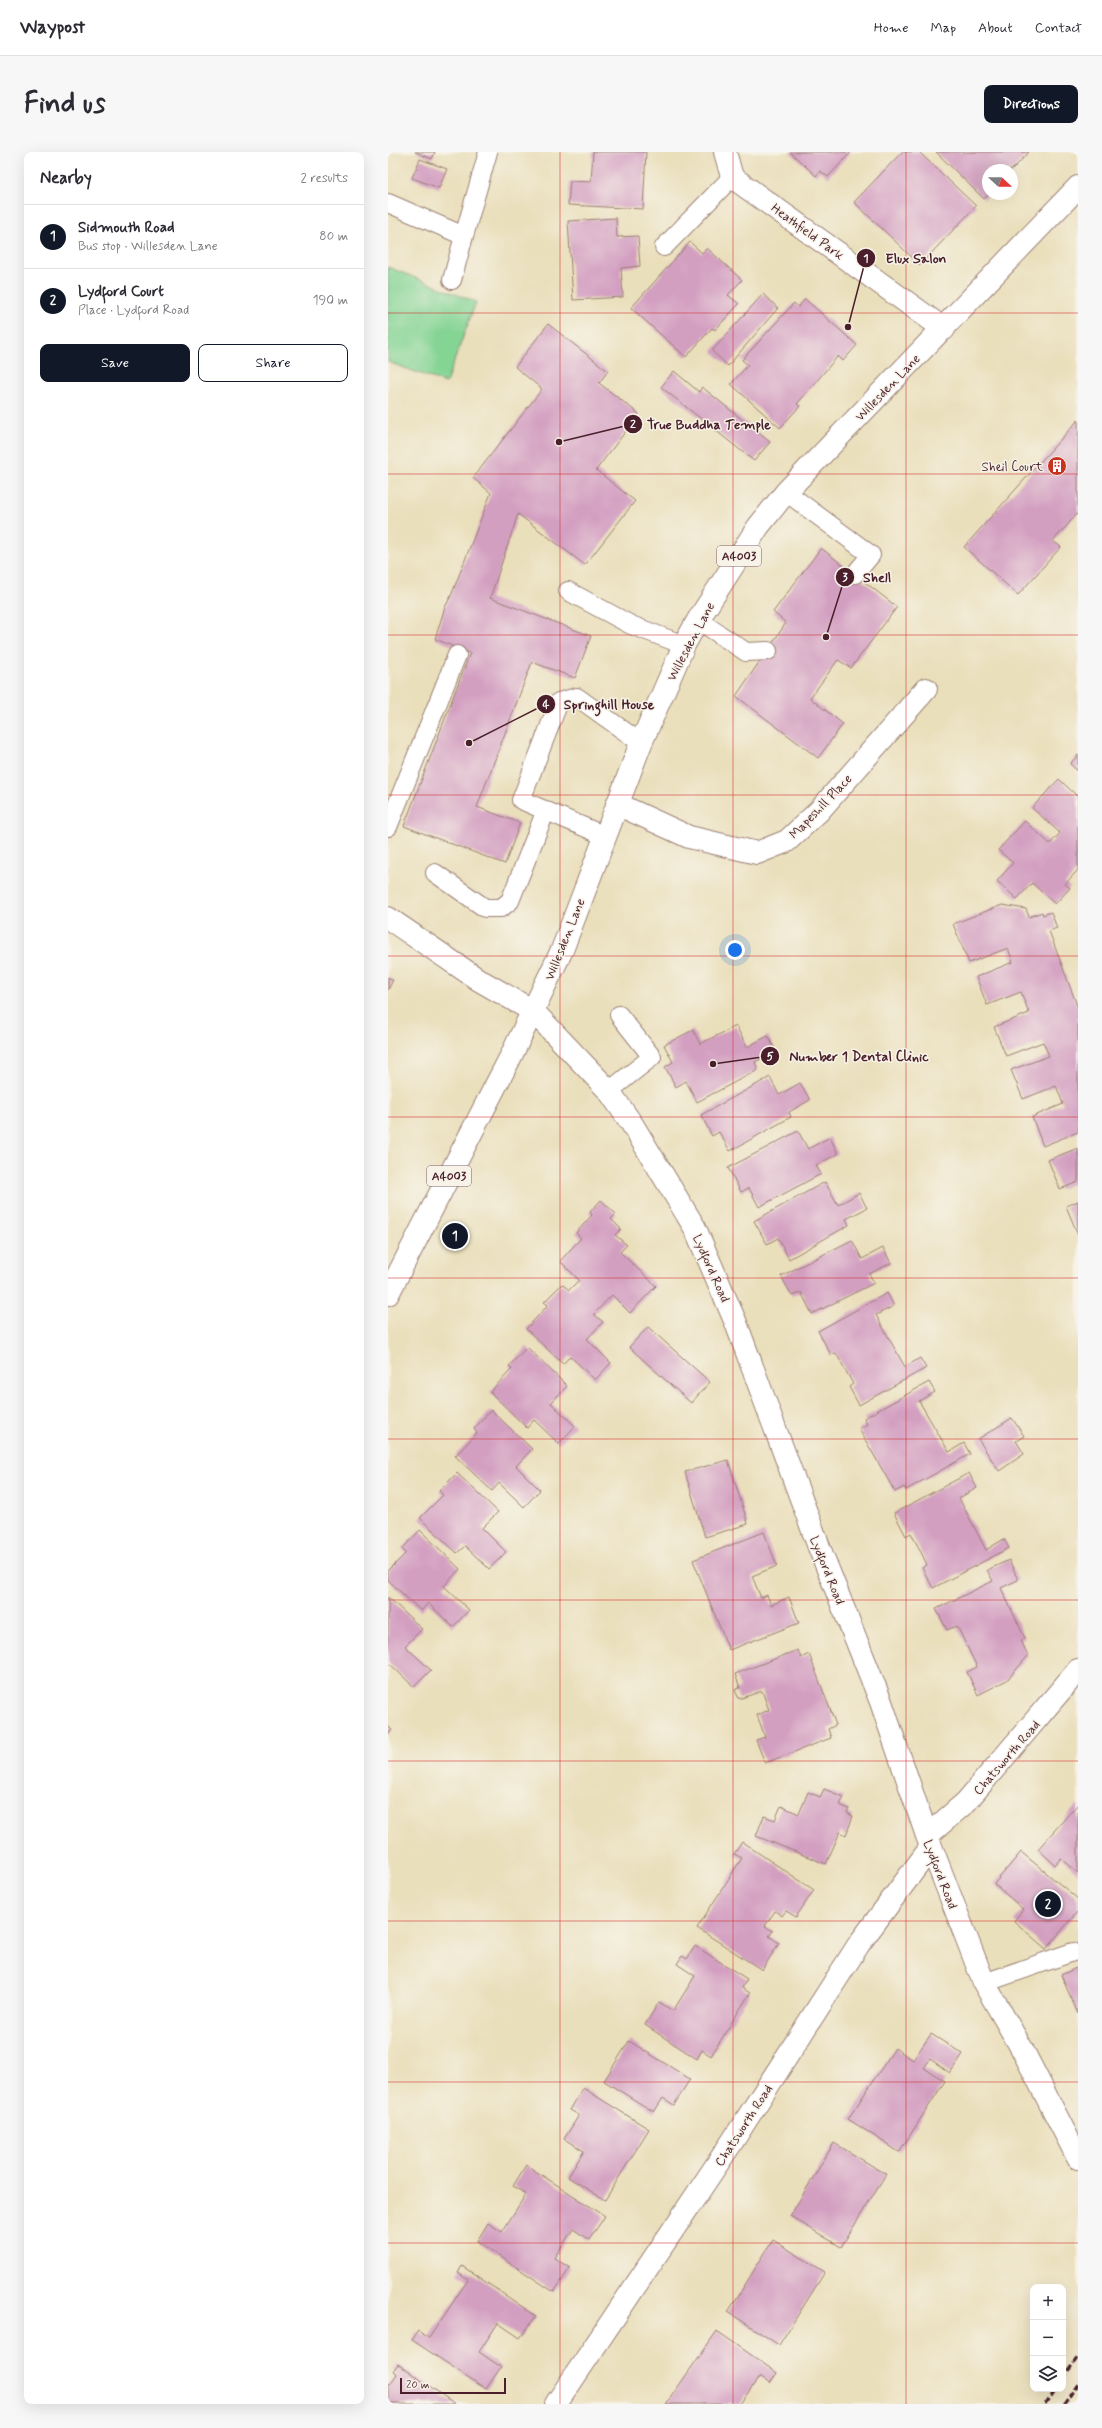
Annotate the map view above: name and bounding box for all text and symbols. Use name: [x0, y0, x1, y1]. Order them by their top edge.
text: Waypost: [20, 15, 85, 40]
text: Home: [874, 19, 908, 37]
text: Map: [930, 19, 956, 37]
text: About: [978, 19, 1013, 37]
text: Contact: [1035, 19, 1082, 37]
button: Directions: [984, 85, 1078, 123]
text: Find us: [24, 86, 105, 123]
north arrow: [982, 164, 1018, 200]
text: Nearby: [40, 167, 92, 189]
text: 2 results: [301, 170, 348, 187]
street label: Heathfield Park: [767, 200, 847, 265]
text: Sidmouth Road: [78, 218, 175, 238]
text: 1: [50, 228, 56, 245]
text: 80 m: [319, 228, 348, 245]
text: Bus stop · Willesden Lane: [78, 238, 218, 255]
callout: Elux Salon: [856, 245, 955, 271]
text: Elux Salon: [885, 250, 947, 268]
text: 1: [863, 251, 869, 267]
text: Lydford Court: [78, 282, 164, 302]
text: 2: [50, 292, 56, 309]
text: 190 m: [313, 292, 348, 309]
text: Place · Lydford Road: [78, 302, 189, 319]
button: Save: [40, 344, 190, 382]
button: Share: [198, 344, 348, 382]
street label: Willesden Lane: [852, 351, 924, 425]
callout: True Buddha Temple: [623, 411, 776, 437]
text: True Buddha Temple: [647, 416, 771, 434]
text: 2: [630, 417, 636, 433]
building icon: Sheil Court: [1046, 455, 1068, 477]
place label: Sheil Court: [982, 459, 1043, 476]
road number: A4003: [717, 546, 761, 566]
callout: Shell: [835, 564, 899, 590]
text: Shell: [863, 569, 891, 587]
text: 3: [842, 570, 848, 586]
street label: Willesden Lane: [663, 599, 719, 684]
callout: Springhill House: [536, 691, 663, 717]
text: Springhill House: [564, 696, 655, 717]
text: 4: [543, 697, 550, 713]
street label: Mapeshill Place: [786, 771, 856, 843]
street label: Willesden Lane: [541, 896, 590, 983]
your location: [725, 940, 745, 960]
callout: Number 1 Dental Clinic: [760, 1043, 938, 1069]
text: Number 1 Dental Clinic: [789, 1048, 929, 1066]
text: 5: [766, 1049, 774, 1065]
road number: A4003: [427, 1166, 471, 1186]
pin: 1: [442, 1221, 468, 1251]
street label: Lydford Road: [686, 1232, 733, 1306]
street label: Lydford Road: [803, 1534, 848, 1608]
street label: Chatsworth Road: [970, 1717, 1044, 1799]
street label: Lydford Road: [917, 1838, 961, 1912]
pin: 2: [1035, 1889, 1061, 1919]
street label: Chatsworth Road: [712, 2082, 777, 2170]
map controls: [1030, 2284, 1066, 2392]
button: +: [1030, 2284, 1066, 2320]
button: −: [1030, 2320, 1066, 2356]
button: layers: [1030, 2356, 1066, 2392]
scale bar: [400, 2376, 506, 2395]
text: 20 m: [406, 2378, 429, 2392]

